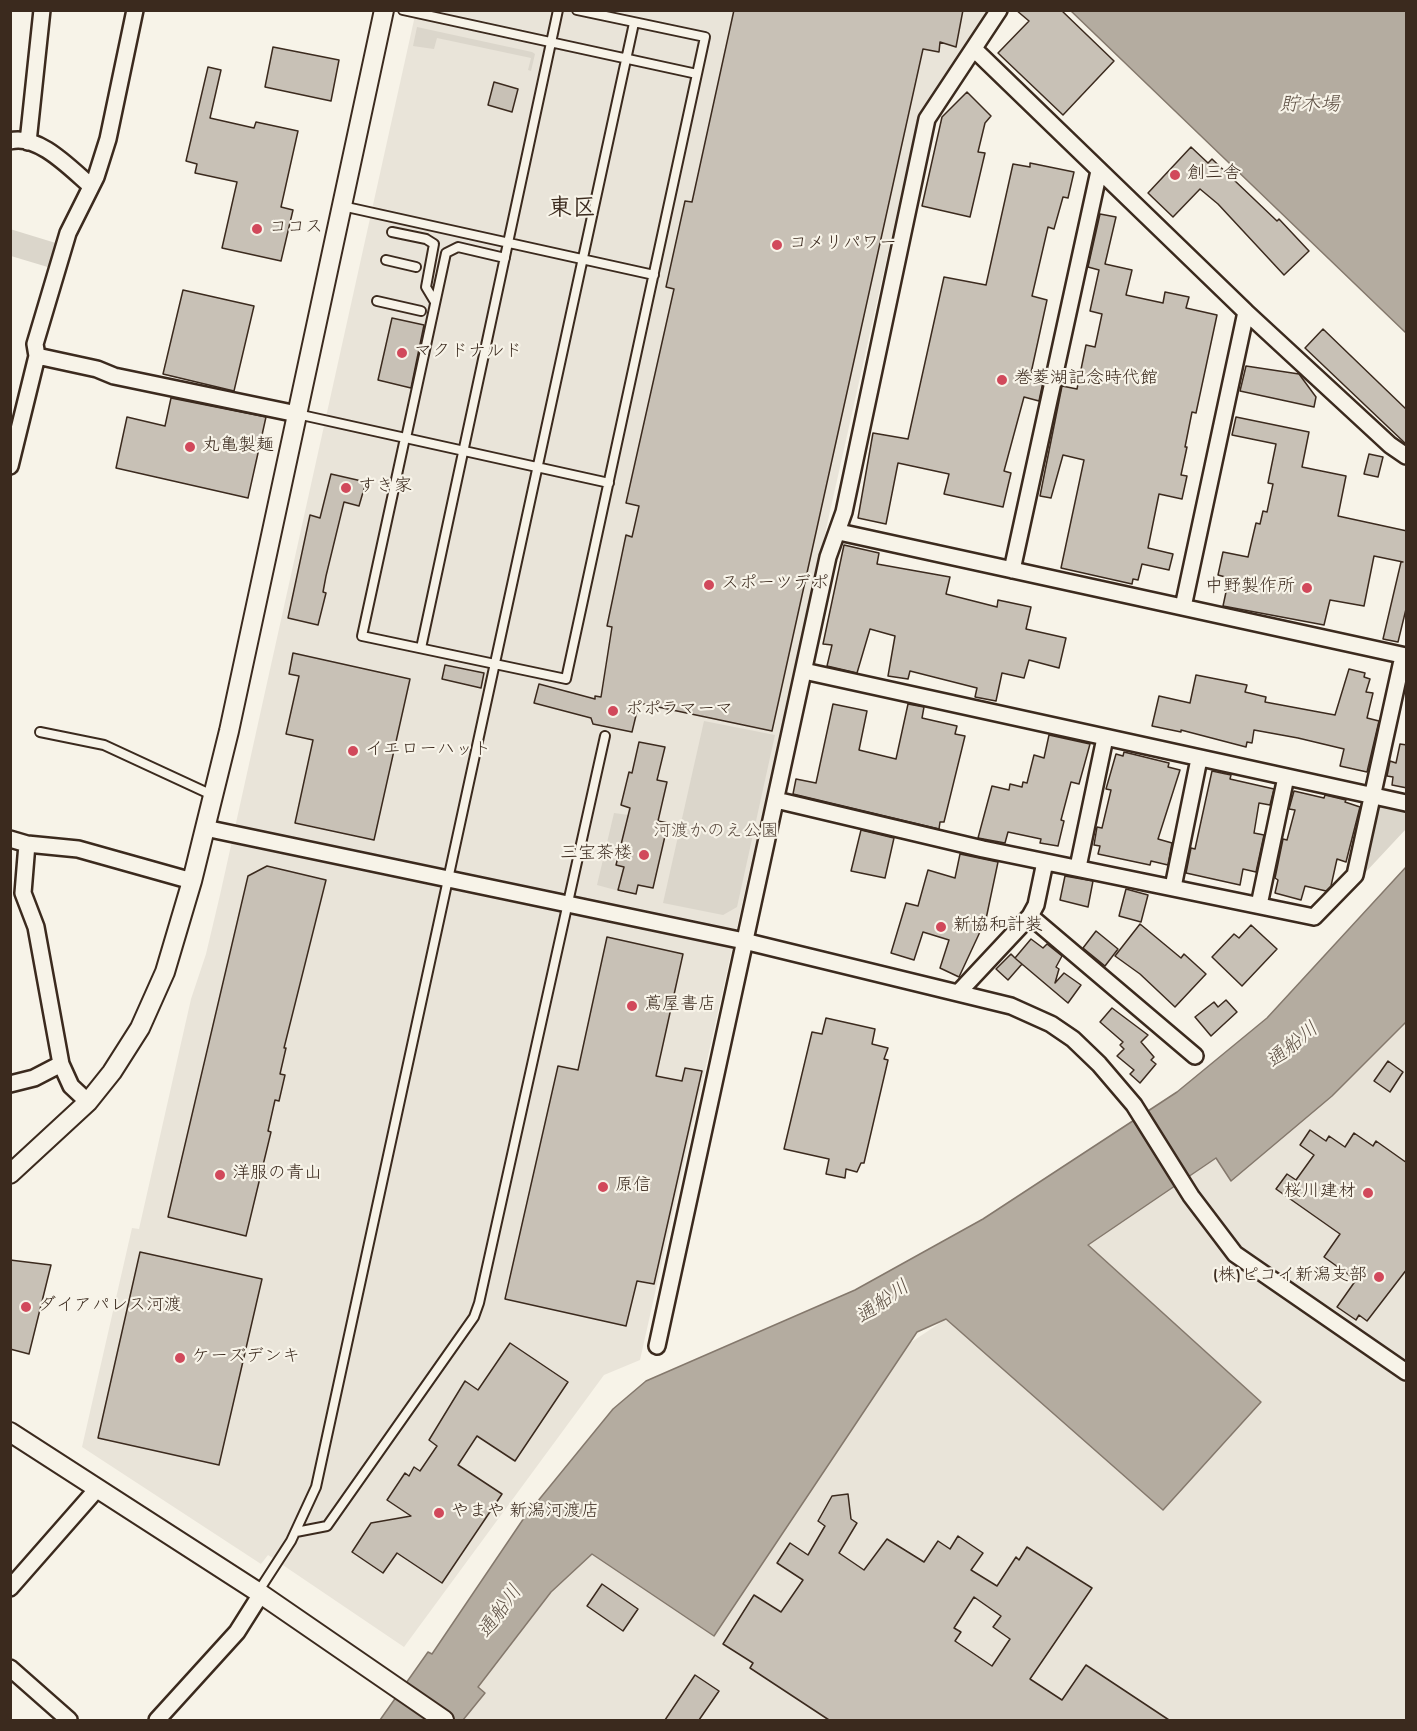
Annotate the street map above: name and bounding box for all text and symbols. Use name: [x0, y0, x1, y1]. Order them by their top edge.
water label: 貯木場: [1280, 95, 1340, 119]
place label: 創三舎: [1187, 164, 1241, 186]
marker: 創三舎: [1168, 168, 1182, 182]
district label: 東区: [548, 197, 596, 225]
place label: ココス: [269, 218, 323, 240]
marker: ココス: [250, 222, 264, 236]
place label: コメリパワー: [789, 234, 897, 256]
marker: コメリパワー: [770, 238, 784, 252]
place label: マクドナルド: [414, 342, 522, 364]
marker: マクドナルド: [395, 346, 409, 360]
place label: 巻菱湖記念時代館: [1014, 369, 1158, 391]
marker: 巻菱湖記念時代館: [995, 373, 1009, 387]
place label: 丸亀製麺: [202, 436, 274, 458]
marker: 丸亀製麺: [183, 440, 197, 454]
place label: すき家: [358, 477, 412, 499]
marker: すき家: [339, 481, 353, 495]
place label: スポーツデポ: [721, 574, 829, 596]
place label: 中野製作所: [1205, 577, 1295, 599]
marker: スポーツデポ: [702, 578, 716, 592]
marker: 中野製作所: [1300, 581, 1314, 595]
place label: ポポラマーマ: [625, 700, 733, 722]
marker: ポポラマーマ: [606, 704, 620, 718]
place label: イエローハット: [365, 740, 491, 762]
marker: イエローハット: [346, 744, 360, 758]
park label: 河渡かのえ公園: [653, 822, 779, 844]
place label: 三宝茶楼: [560, 844, 632, 866]
marker: 三宝茶楼: [637, 848, 651, 862]
place label: 新協和計装: [953, 916, 1043, 938]
marker: 新協和計装: [934, 920, 948, 934]
place label: 蔦屋書店: [644, 995, 716, 1017]
marker: 蔦屋書店: [625, 999, 639, 1013]
water label: 通船川: [1263, 1019, 1325, 1075]
place label: 洋服の青山: [232, 1164, 322, 1186]
marker: 洋服の青山: [213, 1168, 227, 1182]
place label: 原信: [615, 1176, 651, 1198]
marker: 原信: [596, 1180, 610, 1194]
place label: 桜川建材: [1284, 1182, 1356, 1204]
marker: 桜川建材: [1361, 1186, 1375, 1200]
place label: (株)ピコイ新潟支部: [1213, 1266, 1367, 1288]
marker: (株)ピコイ新潟支部: [1372, 1270, 1386, 1284]
water label: 通船川: [853, 1277, 915, 1331]
place label: ダイアパレス河渡: [38, 1296, 182, 1318]
marker: ダイアパレス河渡: [19, 1300, 33, 1314]
place label: ケーズデンキ: [192, 1347, 300, 1369]
marker: ケーズデンキ: [173, 1351, 187, 1365]
place label: やまや 新潟河渡店: [451, 1502, 599, 1524]
marker: やまや 新潟河渡店: [432, 1506, 446, 1520]
water label: 通船川: [475, 1582, 529, 1644]

